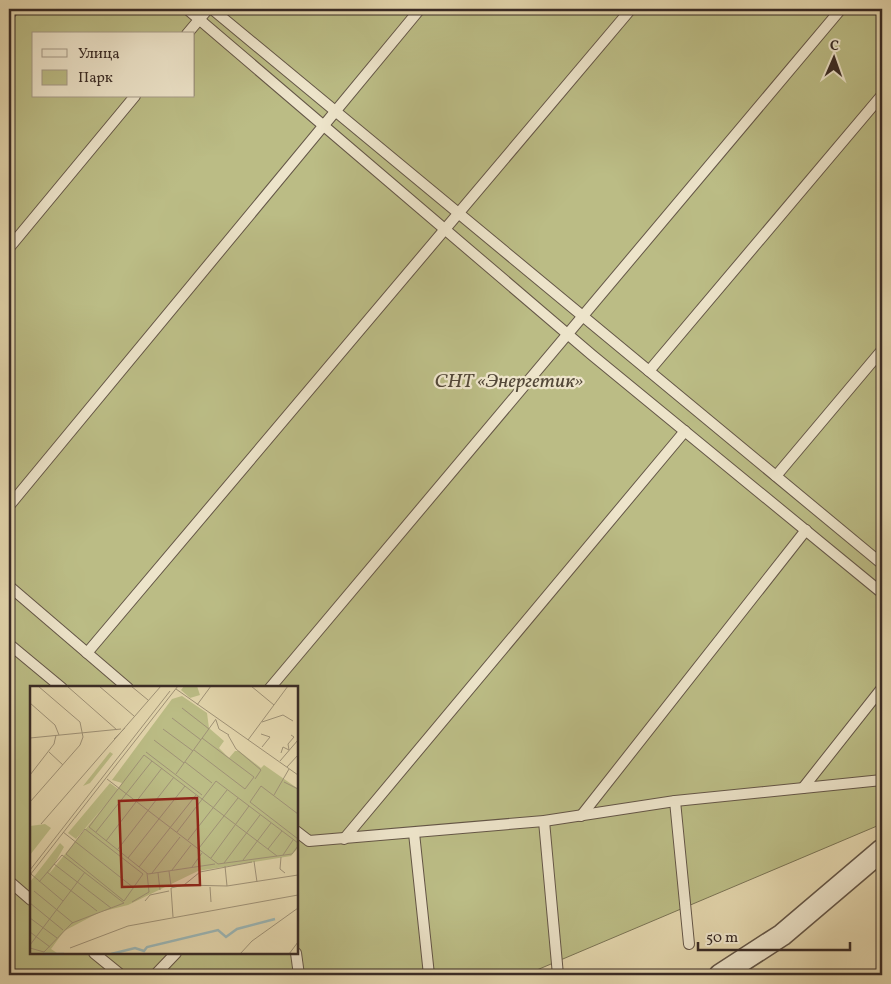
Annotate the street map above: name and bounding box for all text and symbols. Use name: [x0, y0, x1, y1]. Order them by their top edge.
legend: [32, 32, 195, 98]
north arrow: [808, 32, 858, 82]
text: С: [830, 37, 839, 56]
text: Улица: [78, 44, 120, 65]
text: Парк: [78, 68, 113, 89]
park label: СНТ «Энергетик»: [435, 368, 584, 396]
inset map: [30, 686, 298, 954]
scale bar: [698, 919, 851, 951]
text: 50 m: [706, 928, 738, 949]

